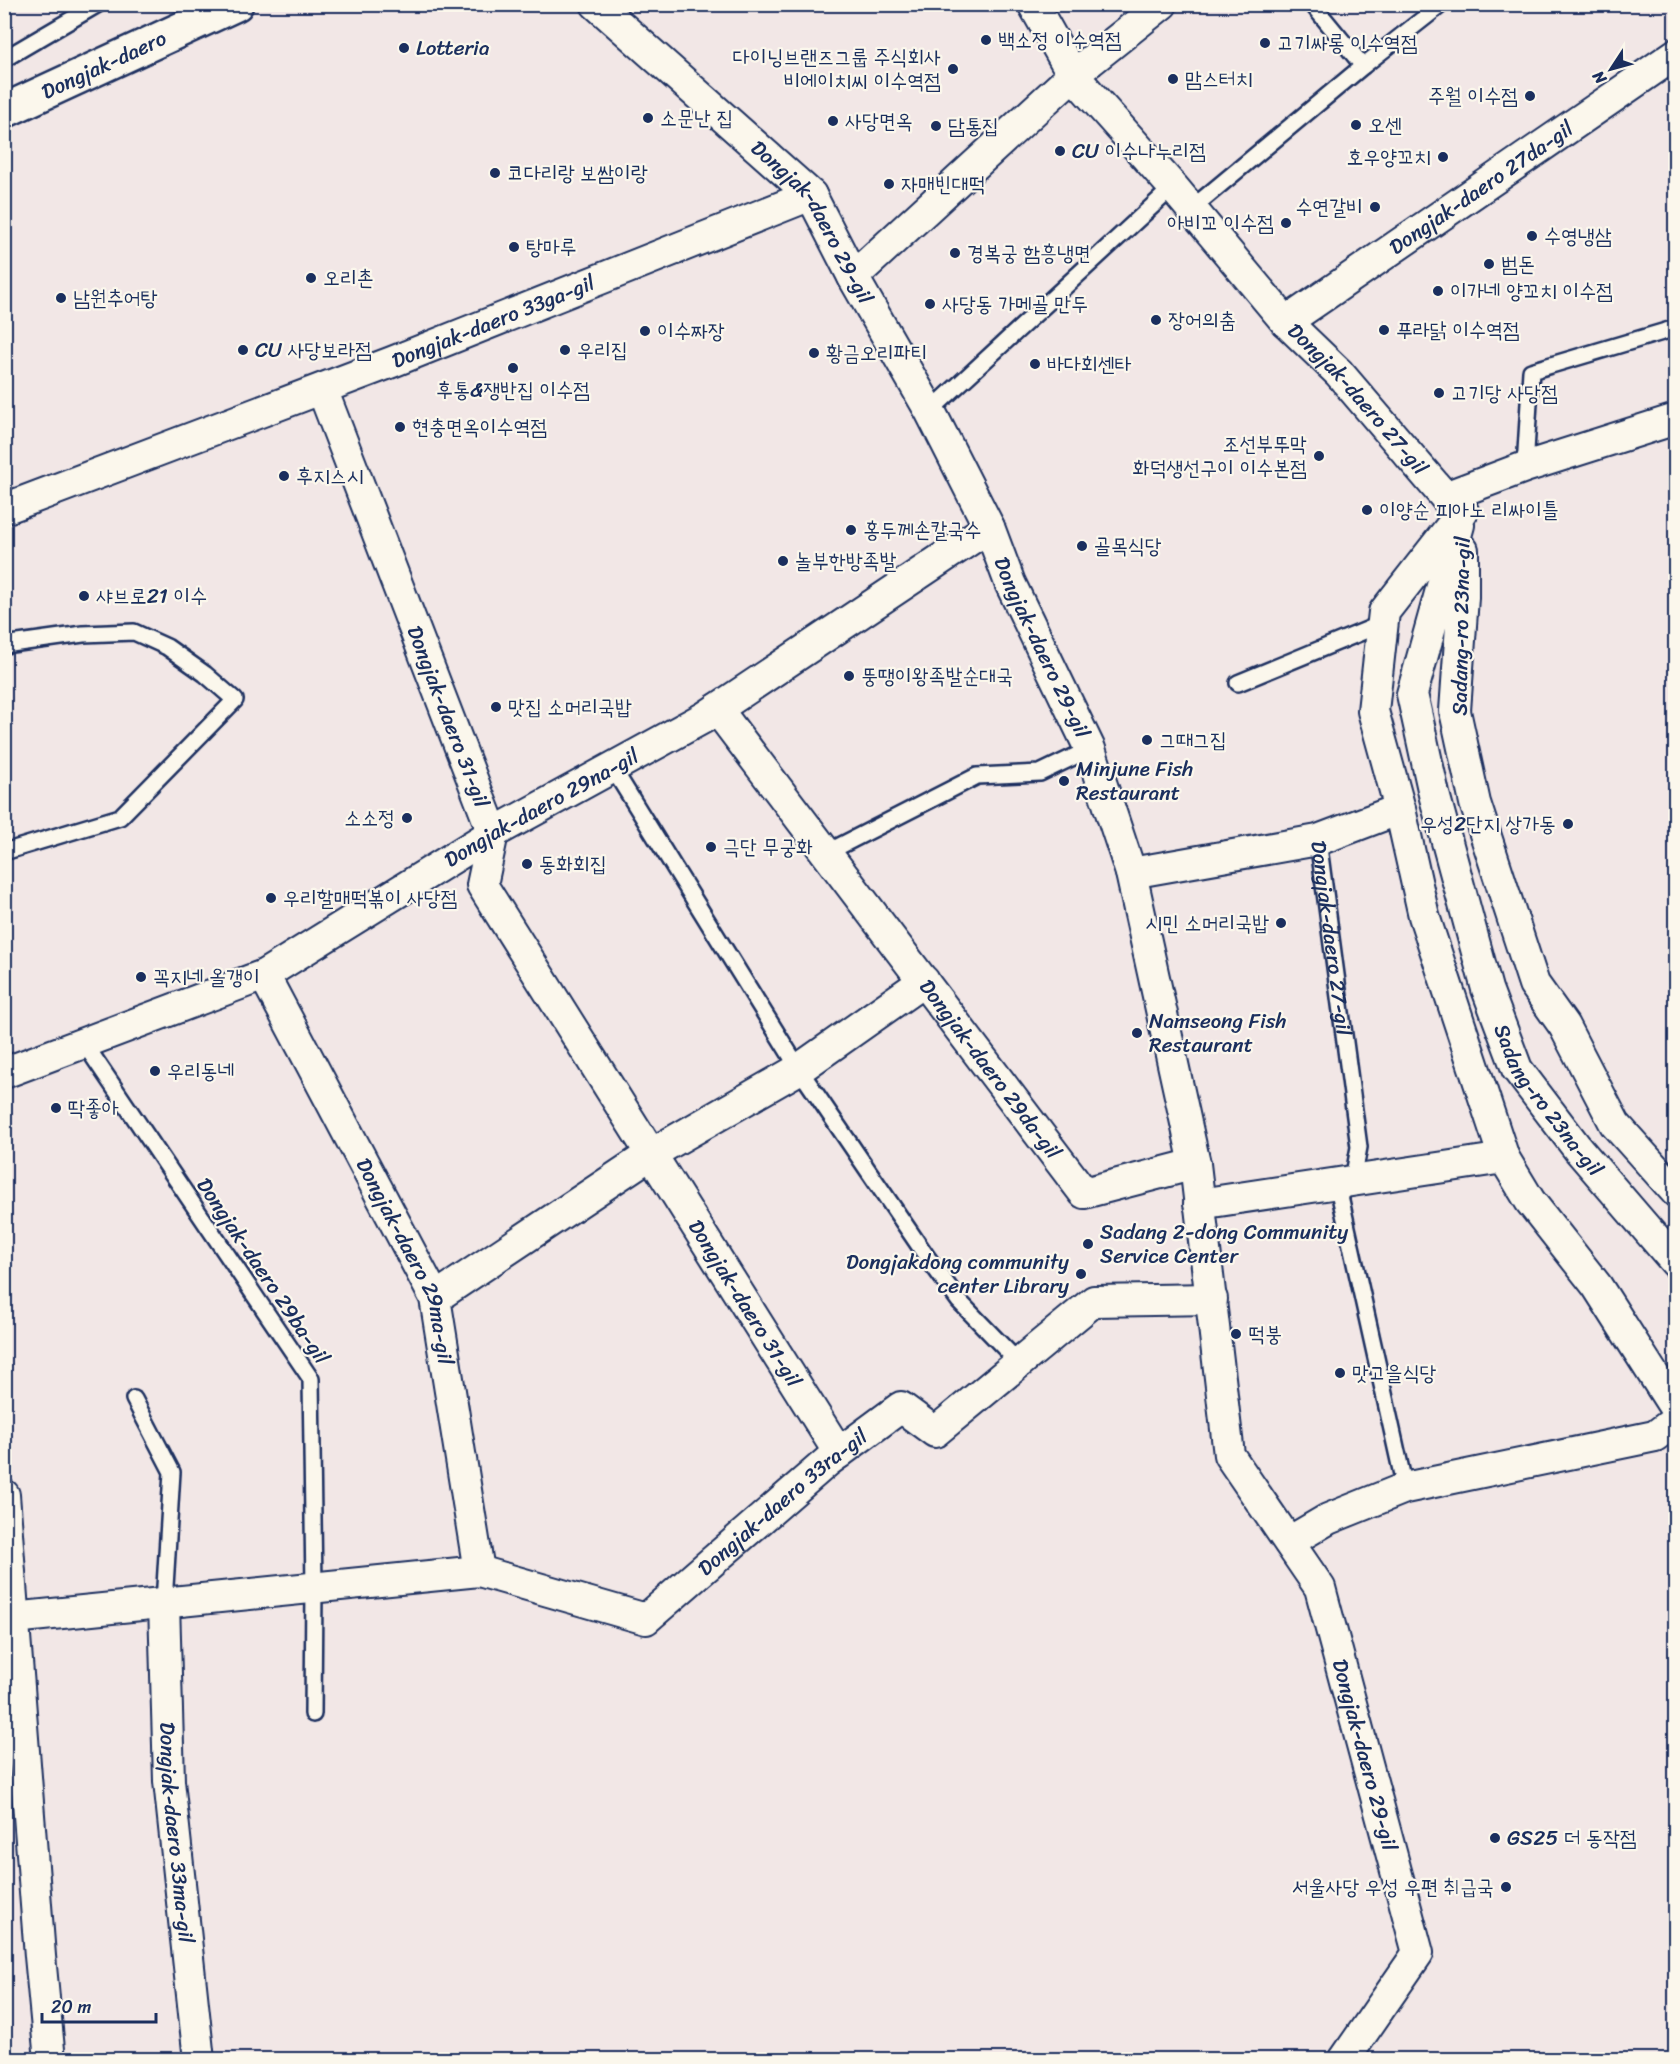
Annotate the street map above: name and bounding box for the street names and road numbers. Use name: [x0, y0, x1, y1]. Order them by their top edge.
street label: Dongjak-daero: [35, 19, 173, 110]
street label: Dongjak-daero 27da-gil: [1381, 110, 1583, 265]
street label: Dongjak-daero 29-gil: [741, 130, 884, 312]
street label: Dongjak-daero 33ga-gil: [386, 264, 602, 379]
street label: Dongjak-daero 27-gil: [1278, 313, 1438, 485]
street label: Sadang-ro 23na-gil: [1440, 535, 1482, 716]
street label: Dongjak-daero 29-gil: [983, 551, 1102, 746]
street label: Dongjak-daero 31-gil: [396, 620, 501, 814]
street label: Dongjak-daero 29na-gil: [436, 737, 647, 878]
street label: Dongjak-daero 27-gil: [1299, 838, 1363, 1039]
street label: Dongjak-daero 29da-gil: [909, 971, 1072, 1169]
street label: Sadang-ro 23na-gil: [1483, 1018, 1614, 1186]
street label: Dongjak-daero 29ma-gil: [345, 1151, 465, 1369]
street label: Dongjak-daero 29ba-gil: [186, 1170, 341, 1373]
street label: Dongjak-daero 31-gil: [678, 1212, 813, 1396]
street label: Dongjak-daero 33ra-gil: [688, 1418, 877, 1586]
street label: Dongjak-daero 29-gil: [1321, 1655, 1409, 1856]
street label: Dongjak-daero 33ma-gil: [148, 1721, 205, 1946]

